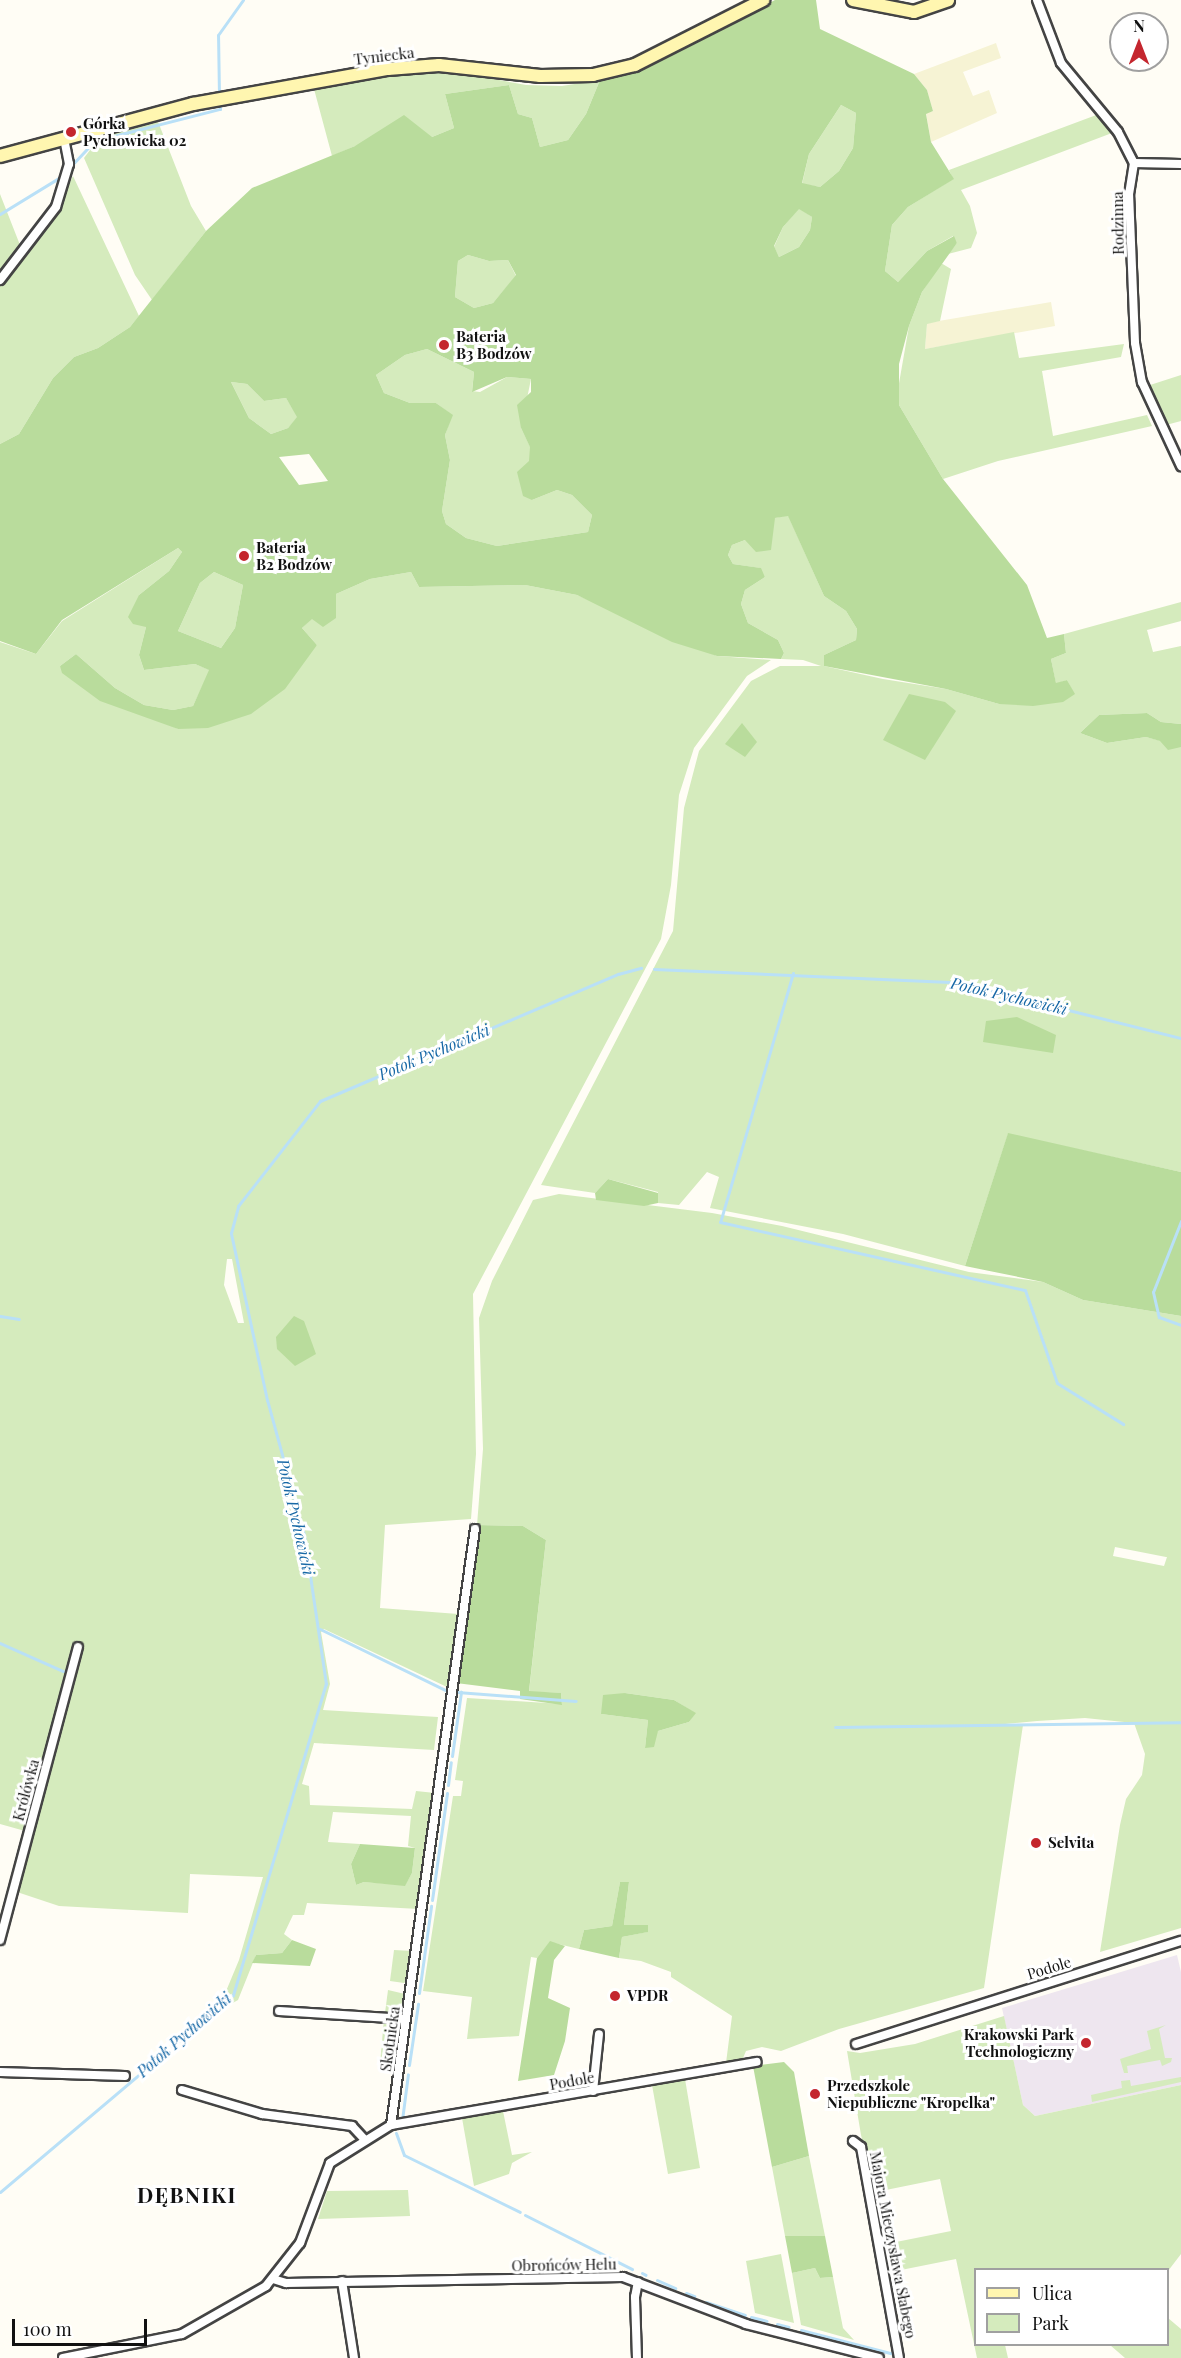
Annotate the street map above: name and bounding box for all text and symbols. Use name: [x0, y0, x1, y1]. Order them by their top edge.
north arrow: [1109, 12, 1169, 72]
text: N: [1133, 15, 1145, 36]
street label: Tyniecka: [353, 43, 415, 69]
place label: Górka Pychowicka 02: [83, 114, 186, 149]
marker: Górka Pychowicka 02: [64, 125, 78, 139]
street label: Rodzinna: [1108, 191, 1128, 255]
place label: Bateria B3 Bodzów: [456, 327, 532, 362]
marker: Bateria B3 Bodzów: [437, 338, 451, 352]
place label: Bateria B2 Bodzów: [256, 538, 332, 573]
marker: Bateria B2 Bodzów: [237, 549, 251, 563]
water label: Potok Pychowicki: [949, 973, 1069, 1019]
water label: Potok Pychowicki: [376, 1020, 492, 1084]
water label: Potok Pychowicki: [273, 1457, 319, 1577]
street label: Królówka: [9, 1757, 43, 1823]
place label: Selvita: [1048, 1834, 1094, 1852]
marker: Selvita: [1029, 1836, 1043, 1850]
street label: Podole: [1025, 1953, 1073, 1983]
place label: VPDR: [627, 1987, 668, 2005]
water label: Potok Pychowicki: [133, 1989, 235, 2081]
marker: VPDR: [608, 1989, 622, 2003]
street label: Skotnicka: [377, 2005, 403, 2073]
place label: Krakowski Park Technologiczny: [964, 2025, 1074, 2060]
marker: Krakowski Park Technologiczny: [1079, 2036, 1093, 2050]
street label: Podole: [548, 2068, 596, 2094]
place label: Przedszkole Niepubliczne "Kropelka": [827, 2076, 995, 2111]
marker: Przedszkole Niepubliczne "Kropelka": [808, 2087, 822, 2101]
street label: Majora Mieczysława Słabego: [866, 2150, 920, 2340]
district label: DĘBNIKI: [137, 2181, 237, 2207]
street label: Obrońców Helu: [511, 2255, 617, 2275]
legend: [974, 2268, 1169, 2346]
text: Ulica: [1032, 2281, 1072, 2305]
scale bar: [15, 2307, 150, 2345]
text: Park: [1032, 2311, 1069, 2335]
text: 100 m: [23, 2317, 72, 2341]

